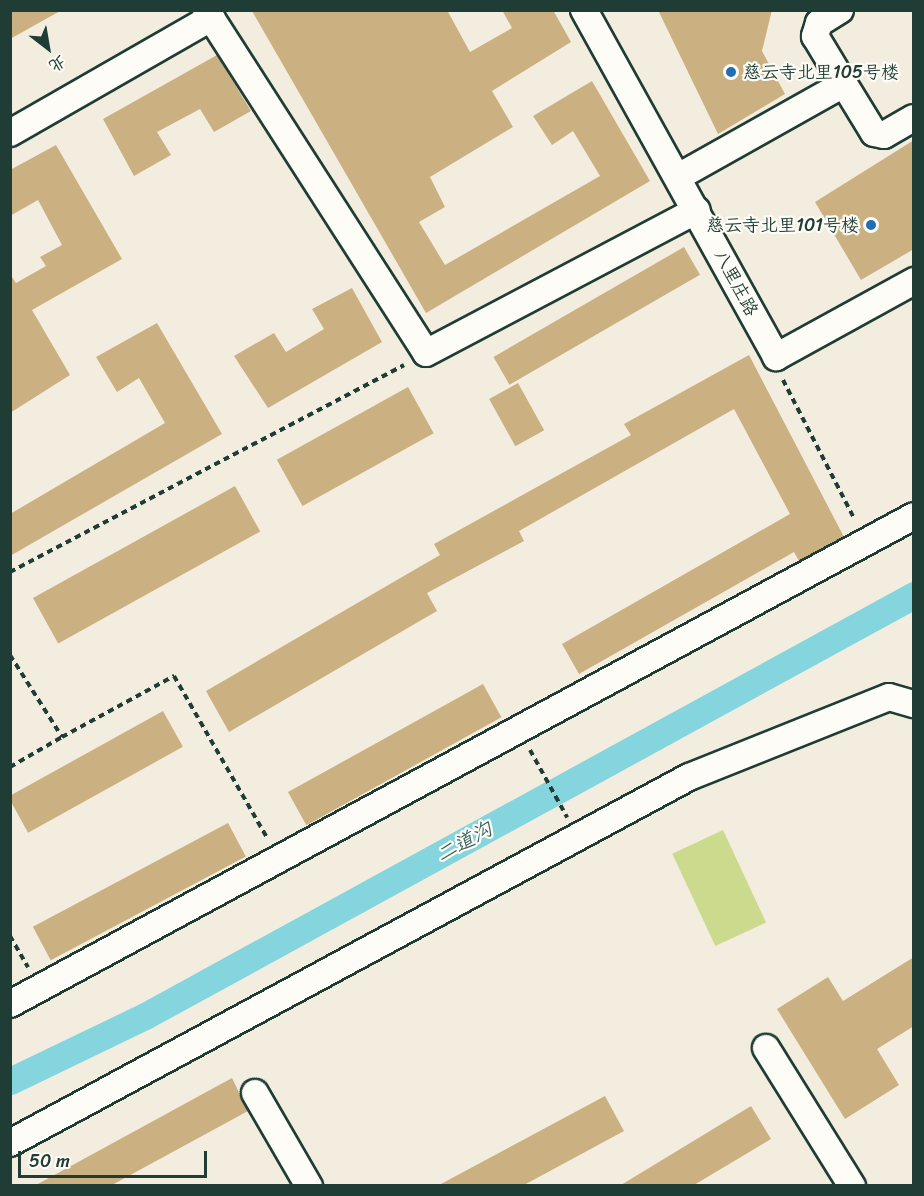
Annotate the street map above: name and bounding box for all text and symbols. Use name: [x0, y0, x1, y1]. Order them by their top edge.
north arrow: [18, 18, 78, 78]
text: 北: [43, 47, 72, 80]
place label: 慈云寺北里105号楼: [743, 61, 899, 83]
marker: 慈云寺北里105号楼: [724, 65, 738, 79]
place label: 慈云寺北里101号楼: [706, 214, 859, 236]
marker: 慈云寺北里101号楼: [864, 218, 878, 232]
street label: 八里庄路: [710, 246, 762, 320]
water label: 二道沟: [432, 817, 496, 867]
scale bar: [21, 1139, 210, 1177]
text: 50 m: [29, 1145, 70, 1177]

